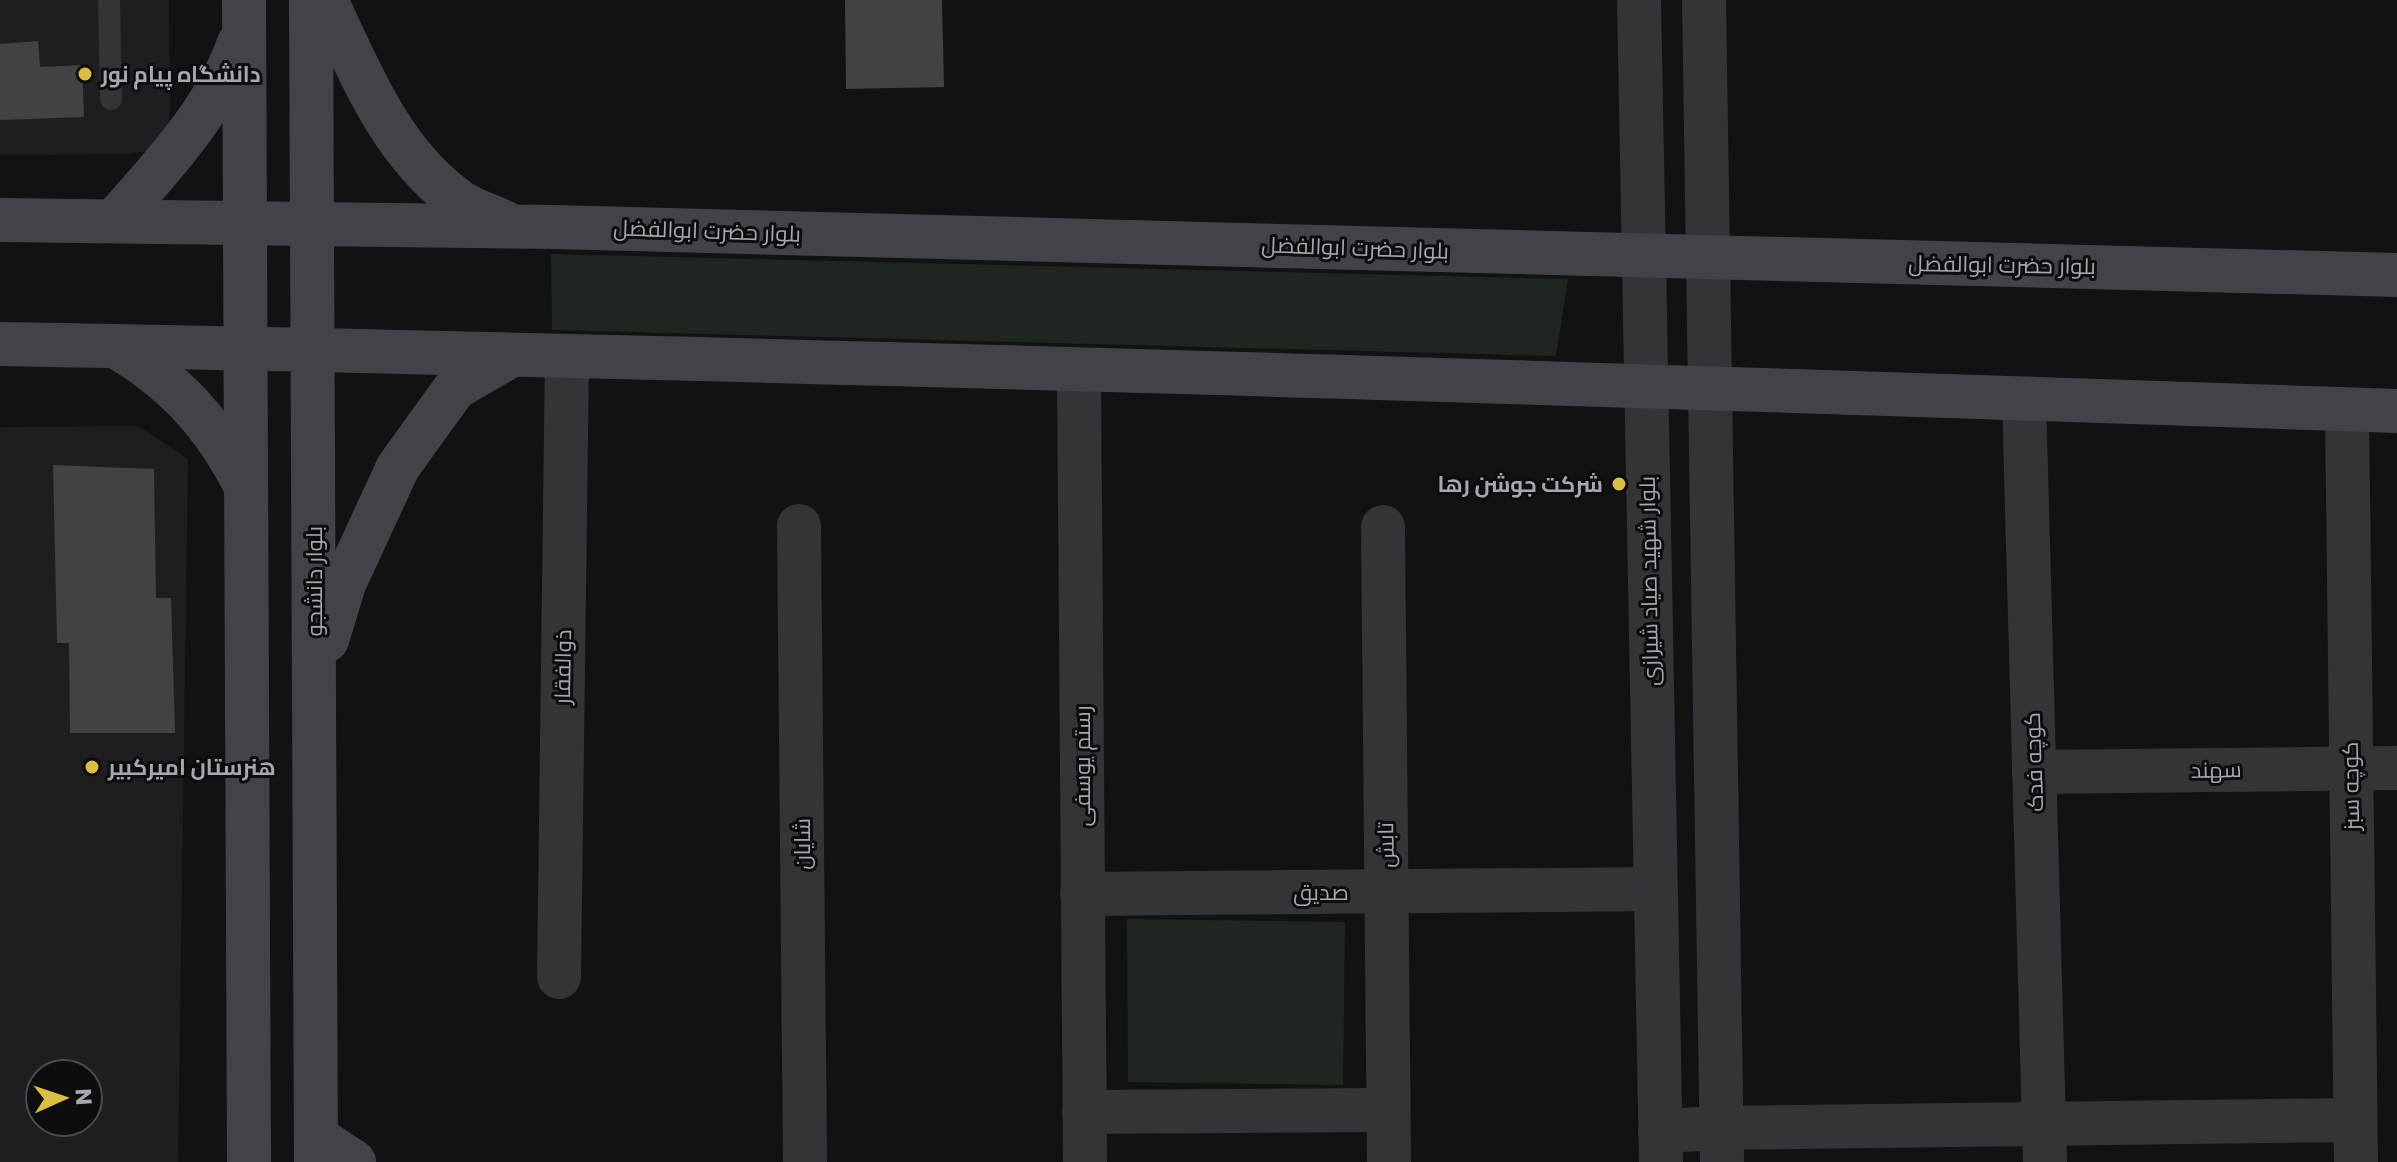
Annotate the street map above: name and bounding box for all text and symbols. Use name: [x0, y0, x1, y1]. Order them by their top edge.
place label: دانشگاه پیام نور: [100, 59, 261, 90]
marker: دانشگاه پیام نور: [76, 65, 94, 83]
street label: بلوار حضرت ابوالفضل: [613, 212, 801, 250]
street label: بلوار حضرت ابوالفضل: [1261, 229, 1449, 267]
street label: بلوار حضرت ابوالفضل: [1908, 248, 2096, 282]
place label: شرکت جوشن رها: [1438, 469, 1603, 500]
marker: شرکت جوشن رها: [1610, 475, 1628, 493]
street label: بلوار شهید صیاد شیرازی: [1632, 476, 1666, 686]
street label: بلوار دانشجو: [299, 526, 330, 636]
street label: ذوالفقار: [547, 629, 579, 707]
street label: رستم یوسفی: [1067, 705, 1098, 827]
street label: کوچه فدک: [2017, 712, 2051, 812]
street label: کوچه سبز: [2335, 741, 2367, 833]
place label: هنرستان امیرکبیر: [107, 752, 276, 783]
street label: سهند: [2190, 754, 2242, 786]
marker: هنرستان امیرکبیر: [83, 758, 101, 776]
street label: شایان: [787, 818, 818, 870]
street label: تابش: [1370, 822, 1402, 868]
street label: صدیق: [1293, 877, 1349, 908]
north arrow: [24, 1058, 104, 1138]
text: N: [68, 1088, 99, 1106]

